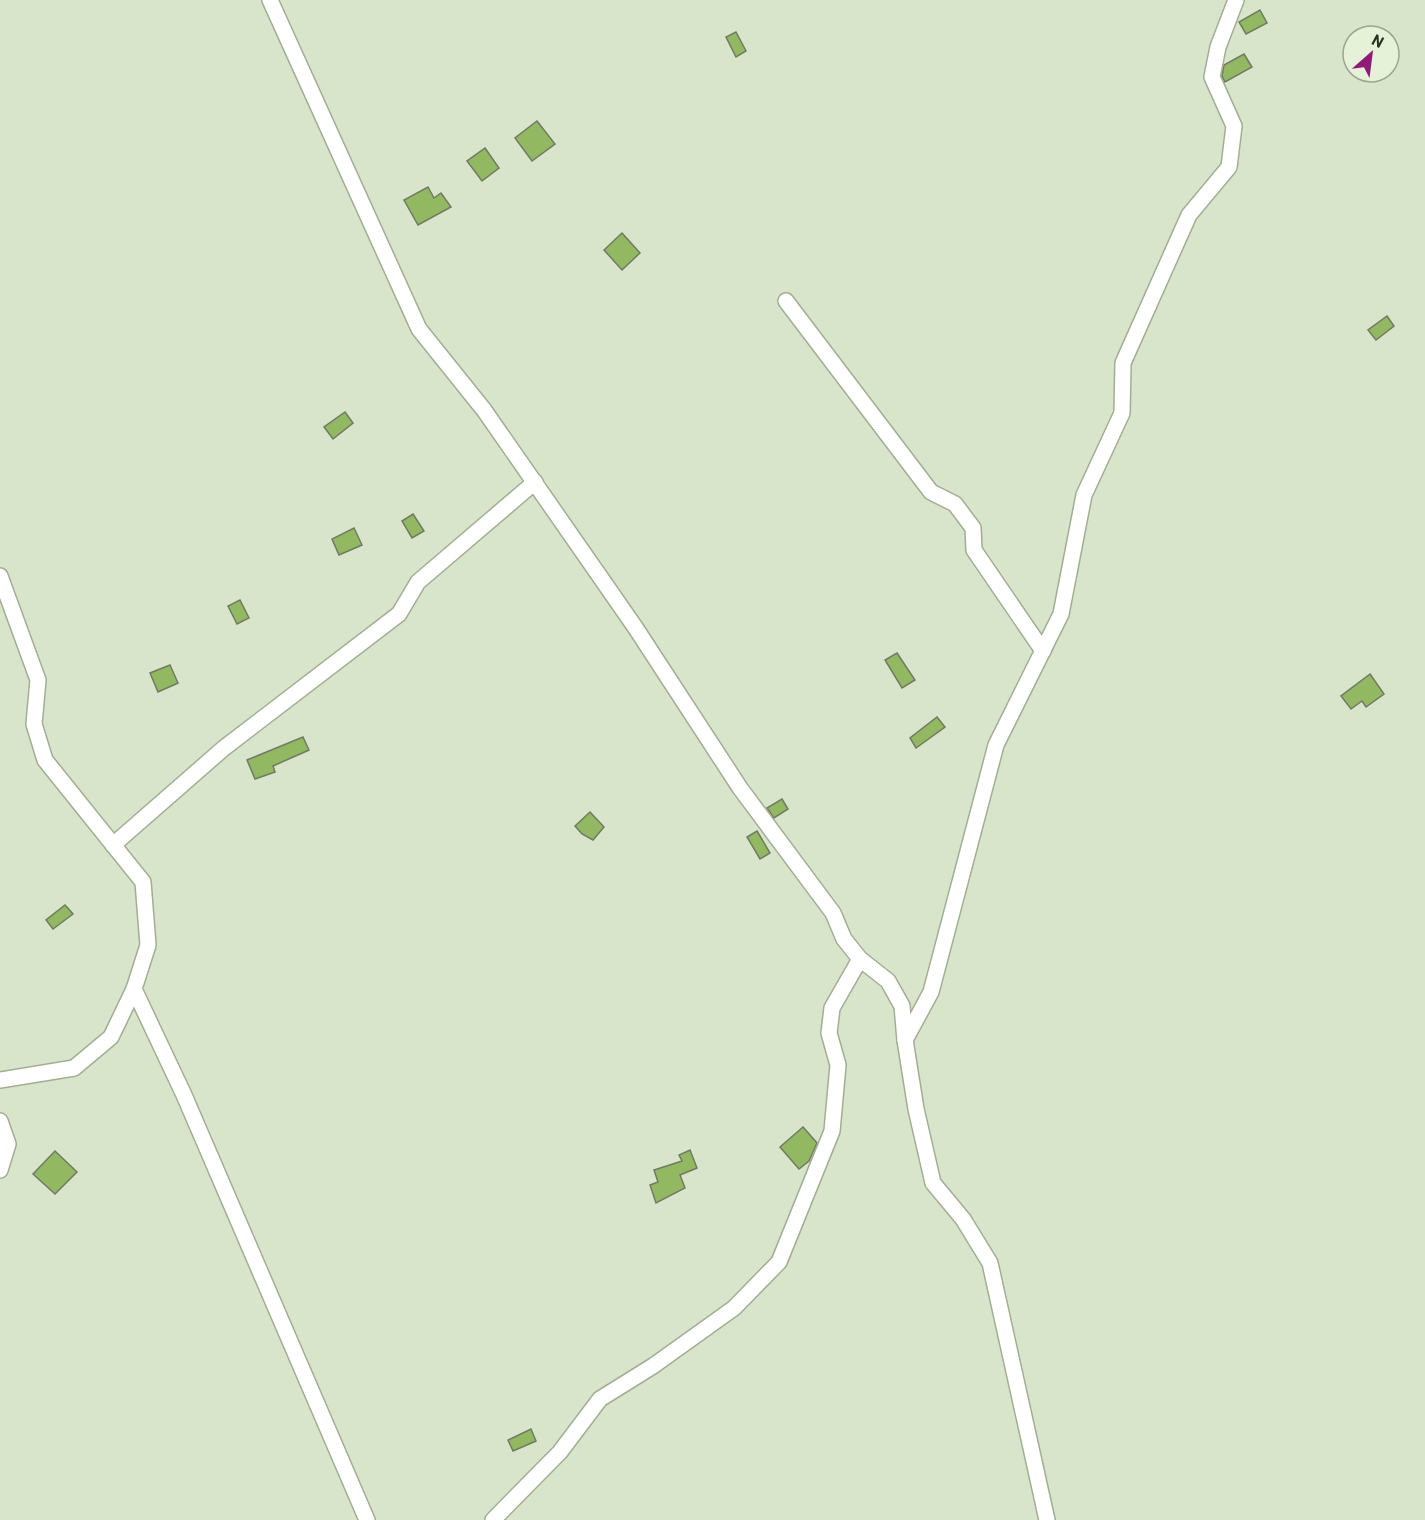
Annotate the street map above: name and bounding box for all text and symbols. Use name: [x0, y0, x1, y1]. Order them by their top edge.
north arrow: [1341, 24, 1401, 84]
text: N: [1369, 29, 1387, 51]

